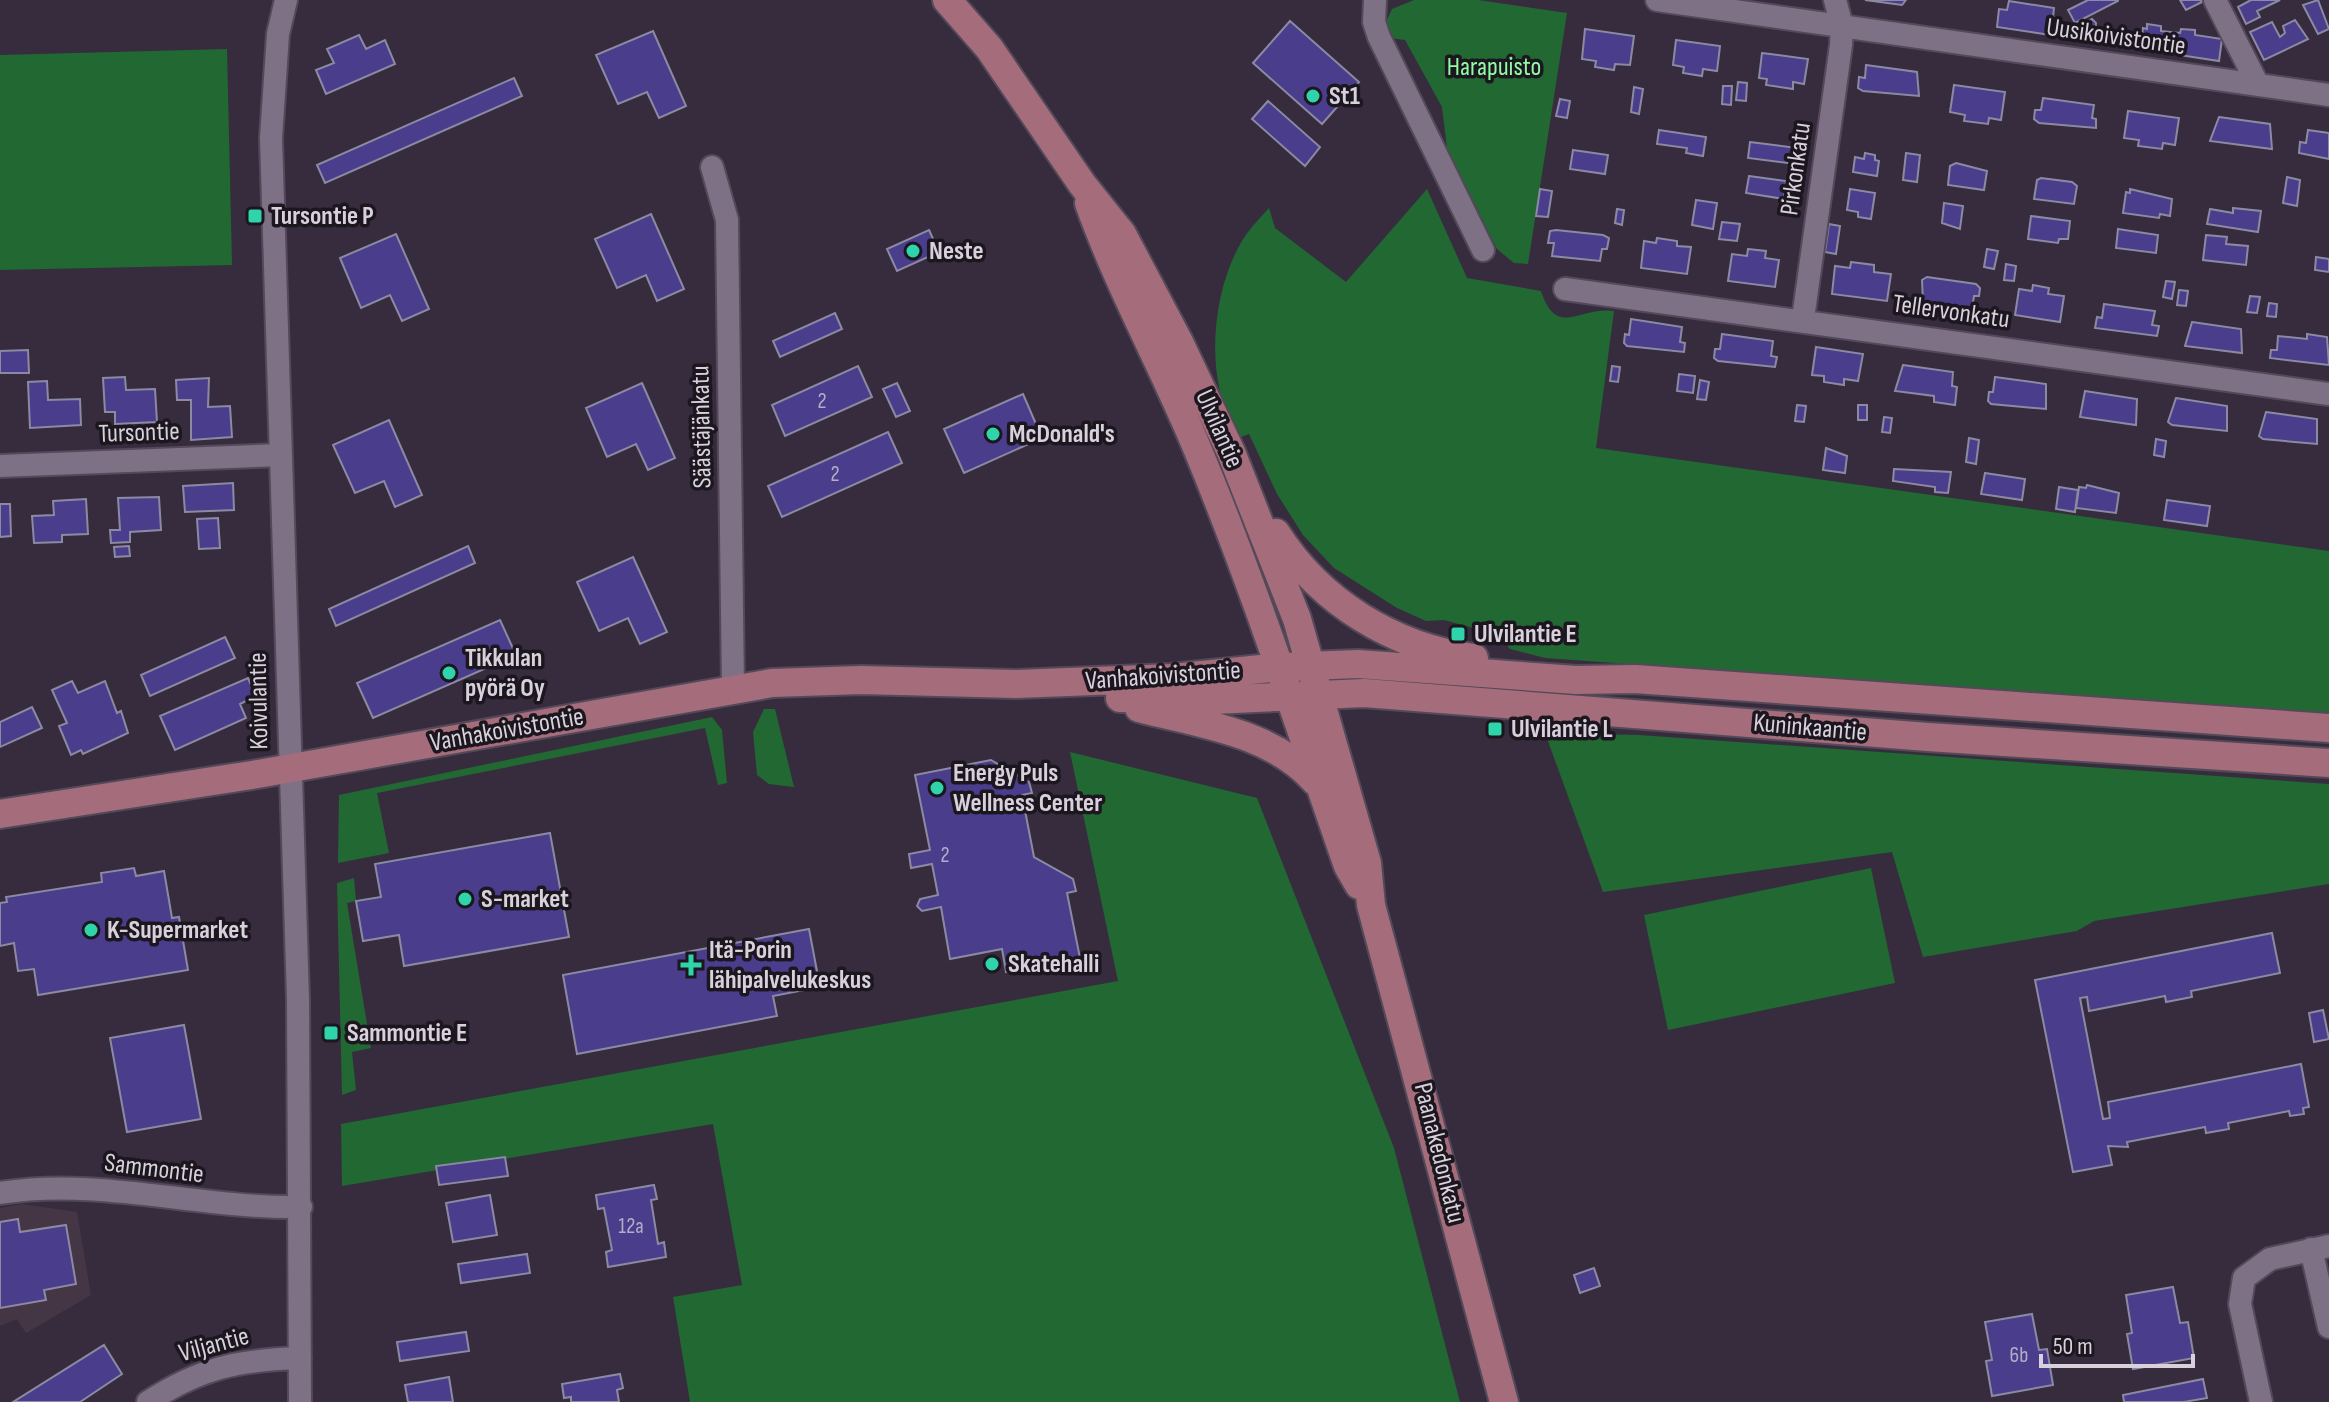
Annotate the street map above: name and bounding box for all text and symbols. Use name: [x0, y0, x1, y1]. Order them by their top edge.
street label: Uusikoivistontie: [2044, 12, 2188, 62]
park label: Harapuisto: [1447, 52, 1541, 83]
place label: St1: [1329, 81, 1360, 112]
marker: St1: [1304, 87, 1322, 105]
street label: Pirkonkatu: [1774, 121, 1818, 217]
place label: Tursontie P: [271, 201, 374, 232]
marker: Tursontie P: [246, 207, 264, 225]
place label: Neste: [929, 236, 984, 267]
marker: Neste: [904, 242, 922, 260]
street label: Tellervonkatu: [1891, 288, 2011, 336]
street label: Säästäjänkatu: [685, 365, 719, 489]
street label: Ulvilantie: [1188, 385, 1250, 473]
house number: 2: [817, 388, 827, 415]
street label: Tursontie: [98, 416, 180, 450]
place label: McDonald's: [1009, 419, 1115, 450]
marker: McDonald's: [984, 425, 1002, 443]
house number: 2: [830, 461, 840, 488]
place label: Ulvilantie E: [1474, 619, 1577, 650]
marker: Ulvilantie E: [1449, 625, 1467, 643]
place label: Tikkulan pyörä Oy: [465, 643, 545, 704]
street label: Koivulantie: [243, 652, 275, 750]
street label: Vanhakoivistontie: [1084, 655, 1242, 697]
marker: Tikkulan pyörä Oy: [440, 664, 458, 682]
street label: Vanhakoivistontie: [428, 701, 586, 759]
street label: Kuninkaantie: [1752, 708, 1868, 748]
place label: Ulvilantie L: [1511, 714, 1613, 745]
marker: Ulvilantie L: [1486, 720, 1504, 738]
place label: Energy Puls Wellness Center: [953, 758, 1102, 819]
marker: Energy Puls Wellness Center: [928, 779, 946, 797]
house number: 2: [940, 842, 950, 869]
place label: S-market: [481, 884, 569, 915]
marker: S-market: [456, 890, 474, 908]
place label: K-Supermarket: [107, 915, 248, 946]
marker: K-Supermarket: [82, 921, 100, 939]
place label: Itä-Porin lähipalvelukeskus: [709, 935, 871, 996]
place label: Skatehalli: [1008, 949, 1099, 980]
marker: Itä-Porin lähipalvelukeskus: [680, 954, 702, 976]
marker: Skatehalli: [983, 955, 1001, 973]
place label: Sammontie E: [347, 1018, 467, 1049]
marker: Sammontie E: [322, 1024, 340, 1042]
street label: Paanakedonkatu: [1407, 1080, 1471, 1226]
street label: Sammontie: [103, 1148, 205, 1190]
house number: 12a: [618, 1213, 644, 1240]
scale bar: [2041, 1318, 2193, 1368]
street label: Viljantie: [176, 1321, 252, 1369]
text: 50 m: [2053, 1332, 2093, 1361]
house number: 6b: [2010, 1342, 2028, 1369]

